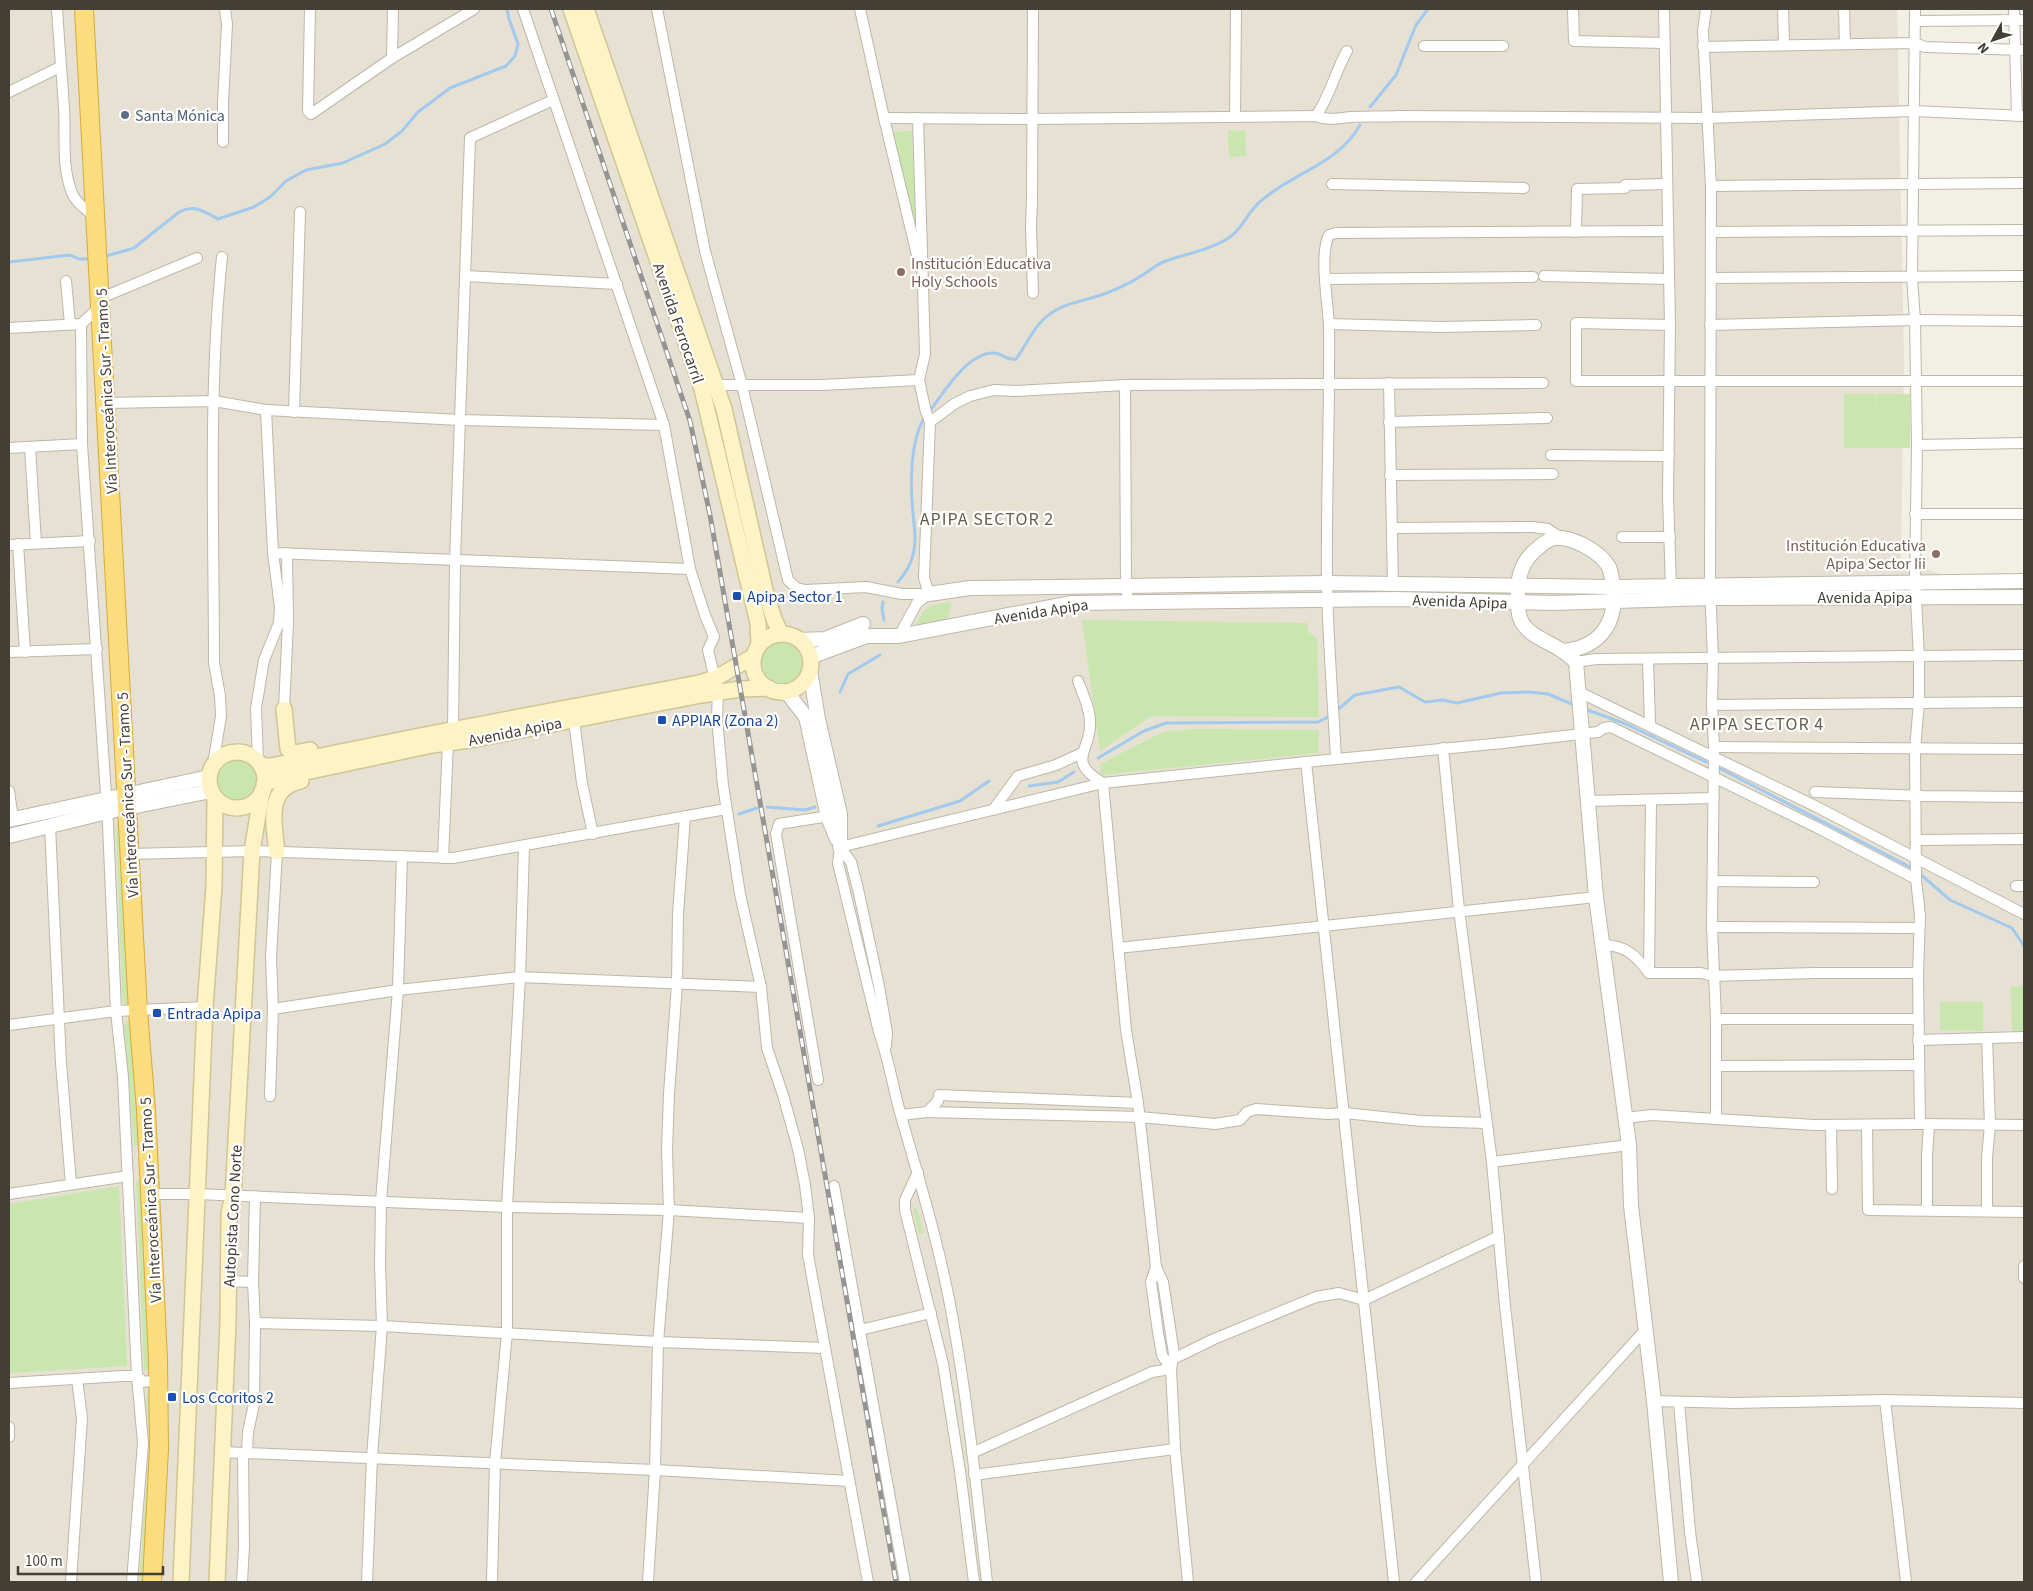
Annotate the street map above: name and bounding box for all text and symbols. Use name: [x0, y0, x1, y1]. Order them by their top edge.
north arrow: [1968, 15, 2018, 65]
text: N: [1973, 38, 1994, 58]
place label: Santa Mónica: [135, 105, 225, 127]
marker: Santa Mónica: [119, 109, 131, 121]
place label: Institución Educativa Holy Schools: [911, 253, 1051, 293]
street label: Avenida Ferrocarril: [647, 260, 709, 387]
marker: Institución Educativa Holy Schools: [895, 266, 907, 278]
street label: Vía Interoceánica Sur - Tramo 5: [91, 287, 123, 494]
district label: APIPA SECTOR 2: [920, 507, 1054, 532]
place label: Institución Educativa Apipa Sector Iii: [1786, 535, 1926, 575]
marker: Institución Educativa Apipa Sector Iii: [1930, 548, 1942, 560]
place label: Apipa Sector 1: [747, 586, 843, 608]
street label: Avenida Apipa: [1818, 587, 1912, 609]
street label: Avenida Apipa: [1412, 589, 1508, 615]
marker: Apipa Sector 1: [731, 590, 743, 602]
street label: Avenida Apipa: [993, 594, 1090, 630]
street label: Vía Interoceánica Sur - Tramo 5: [112, 691, 144, 898]
place label: APPIAR (Zona 2): [672, 710, 779, 732]
street label: Avenida Apipa: [466, 712, 564, 752]
district label: APIPA SECTOR 4: [1690, 712, 1824, 737]
marker: APPIAR (Zona 2): [656, 714, 668, 726]
place label: Entrada Apipa: [167, 1003, 261, 1025]
marker: Entrada Apipa: [151, 1007, 163, 1019]
street label: Vía Interoceánica Sur - Tramo 5: [135, 1096, 167, 1303]
street label: Autopista Cono Norte: [218, 1144, 248, 1288]
place label: Los Ccoritos 2: [182, 1387, 274, 1409]
marker: Los Ccoritos 2: [166, 1391, 178, 1403]
scale bar: [18, 1544, 162, 1576]
text: 100 m: [25, 1551, 63, 1572]

